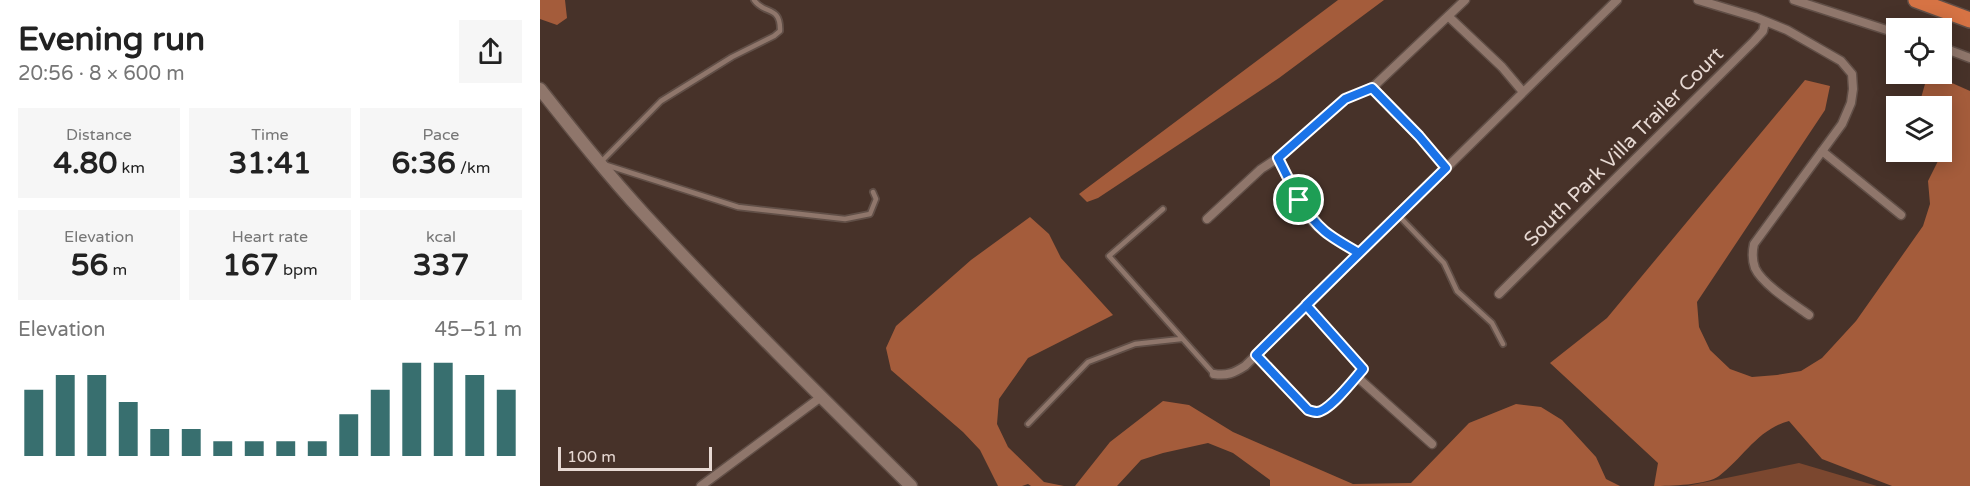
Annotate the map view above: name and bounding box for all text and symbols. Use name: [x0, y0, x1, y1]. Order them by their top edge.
map controls: [1886, 18, 1952, 162]
button: locate: [1886, 18, 1952, 84]
text: Evening run: [18, 20, 205, 59]
button: share: [459, 20, 522, 83]
street label: South Park Villa Trailer Court: [1519, 42, 1729, 252]
text: 20:56 · 8 × 600 m: [18, 62, 185, 86]
button: layers: [1886, 96, 1952, 162]
text: Distance: [66, 125, 132, 145]
text: Time: [251, 125, 289, 145]
text: Pace: [423, 125, 459, 145]
text: 4.80: [53, 145, 117, 182]
text: 31:41: [228, 145, 312, 182]
text: 6:36: [392, 145, 456, 182]
text: km: [117, 158, 145, 178]
text: /km: [456, 158, 490, 178]
pin: [1273, 174, 1324, 225]
icon: arrive: [1282, 183, 1315, 216]
text: Elevation: [64, 227, 134, 247]
text: Heart rate: [232, 227, 308, 247]
text: kcal: [426, 227, 456, 247]
text: 56: [71, 247, 108, 284]
text: 167: [222, 247, 279, 284]
text: 337: [413, 247, 469, 284]
text: m: [108, 260, 127, 280]
text: bpm: [279, 260, 318, 280]
text: Elevation: [18, 318, 105, 342]
text: 45–51 m: [435, 318, 522, 342]
scale bar: [558, 444, 712, 472]
text: 100 m: [567, 447, 616, 467]

